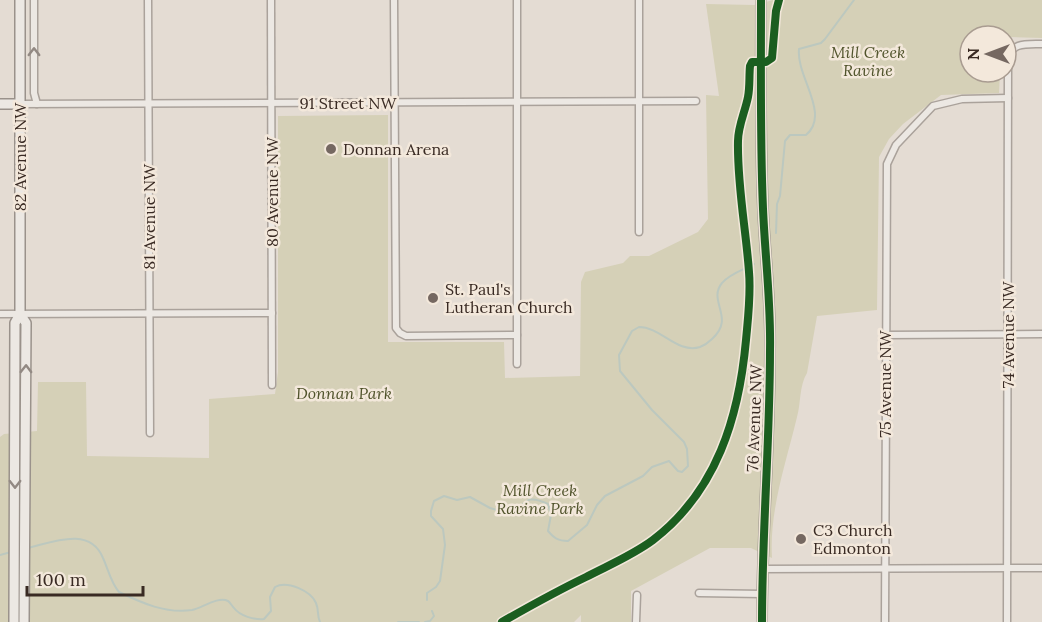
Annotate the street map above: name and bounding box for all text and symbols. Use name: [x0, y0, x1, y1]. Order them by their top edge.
north arrow: [958, 24, 1018, 84]
park label: Mill Creek Ravine: [831, 42, 905, 80]
one-way arrow: [28, 48, 40, 57]
text: N: [963, 48, 983, 60]
street label: 91 Street NW: [300, 93, 398, 113]
street label: 82 Avenue NW: [10, 102, 30, 211]
street label: 80 Avenue NW: [262, 136, 282, 247]
place label: Donnan Arena: [343, 139, 449, 159]
marker: Donnan Arena: [324, 142, 338, 156]
street label: 81 Avenue NW: [139, 163, 159, 270]
place label: St. Paul's Lutheran Church: [445, 279, 573, 317]
street label: 74 Avenue NW: [998, 281, 1018, 388]
marker: St. Paul's Lutheran Church: [426, 291, 440, 305]
street label: 75 Avenue NW: [875, 329, 895, 437]
street label: 76 Avenue NW: [742, 363, 766, 472]
one-way arrow: [19, 364, 32, 373]
park label: Donnan Park: [296, 383, 392, 403]
one-way arrow: [9, 480, 21, 489]
park label: Mill Creek Ravine Park: [496, 480, 584, 518]
place label: C3 Church Edmonton: [813, 520, 893, 558]
marker: C3 Church Edmonton: [794, 532, 808, 546]
scale bar: [27, 559, 142, 597]
text: 100 m: [36, 568, 86, 591]

